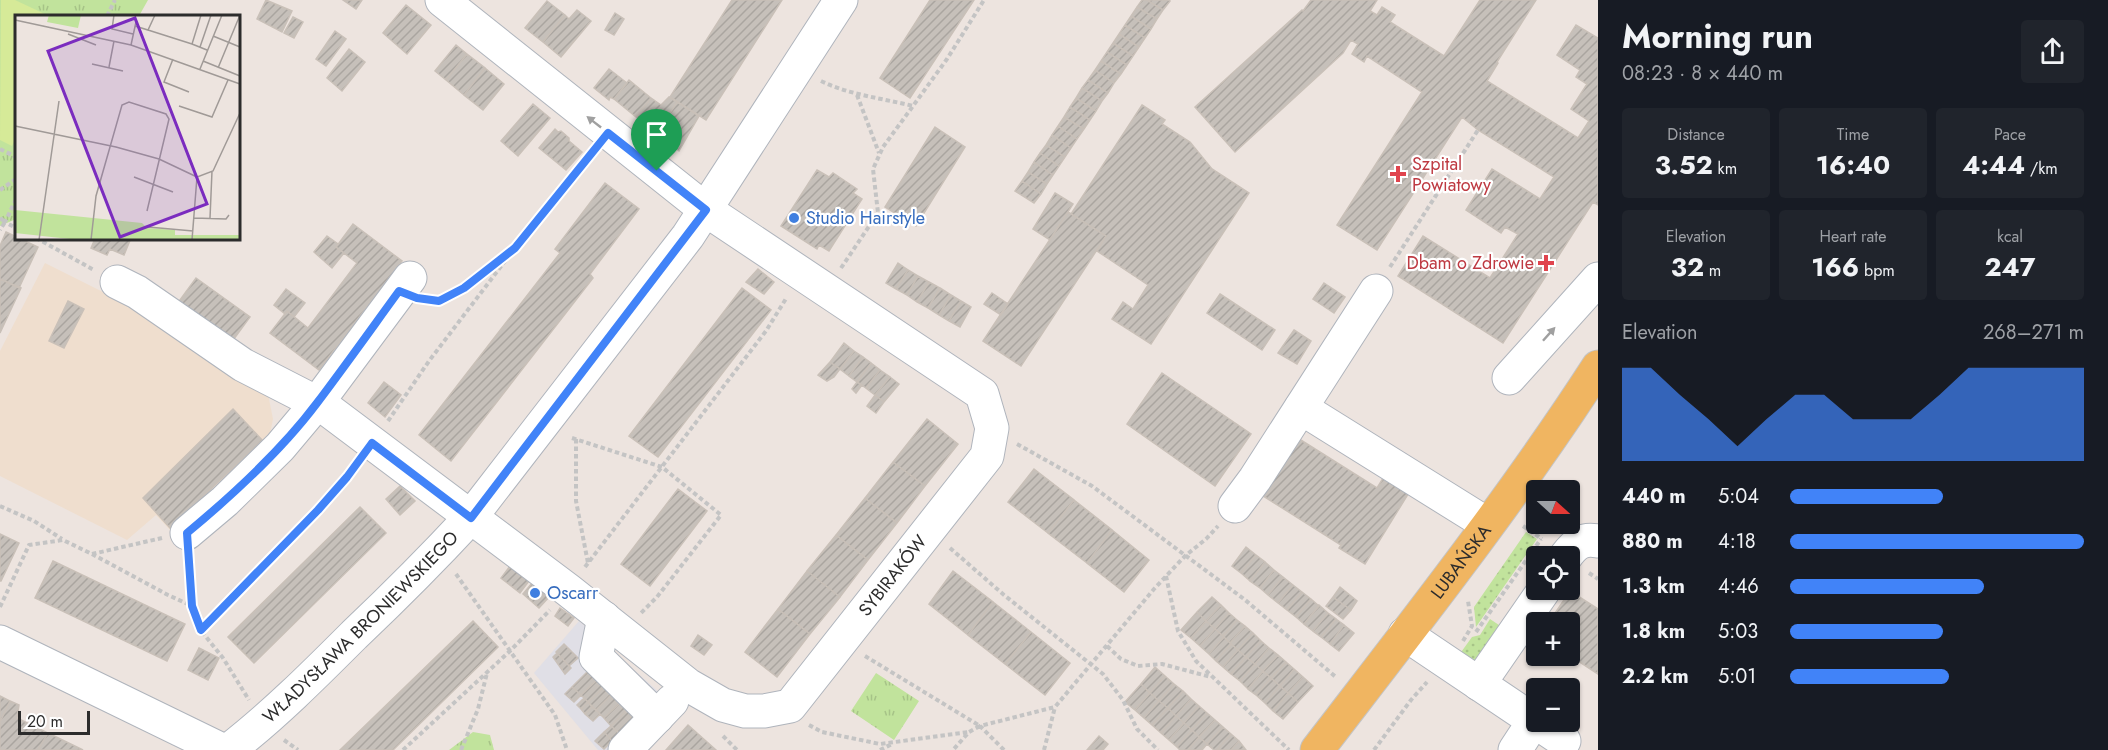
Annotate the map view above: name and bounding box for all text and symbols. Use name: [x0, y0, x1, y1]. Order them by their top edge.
text: Morning run: [1622, 13, 1813, 60]
inset map: [15, 15, 240, 240]
button: share: [2021, 20, 2084, 83]
text: 08:23 · 8 × 440 m: [1622, 59, 1783, 88]
pin: [631, 109, 682, 171]
one-way arrow: [586, 115, 602, 128]
icon: arrive: [640, 118, 673, 151]
text: Distance: [1667, 123, 1725, 146]
text: Time: [1837, 123, 1869, 146]
text: Pace: [1994, 123, 2026, 146]
text: 3.52: [1655, 146, 1713, 184]
text: 16:40: [1816, 146, 1890, 184]
text: 4:44: [1962, 146, 2025, 184]
place label: Szpital Powiatowy: [1412, 151, 1491, 198]
text: km: [1713, 157, 1737, 180]
text: /km: [2025, 157, 2058, 180]
marker: Szpital Powiatowy: [1389, 165, 1407, 183]
place label: Studio Hairstyle: [806, 205, 925, 231]
marker: Studio Hairstyle: [787, 211, 801, 225]
text: Elevation: [1666, 225, 1726, 248]
text: Heart rate: [1820, 225, 1886, 248]
text: kcal: [1997, 225, 2023, 248]
text: 32: [1671, 248, 1704, 286]
text: 166: [1811, 248, 1859, 286]
text: 247: [1985, 248, 2035, 286]
place label: Dbam o Zdrowie: [1406, 250, 1534, 276]
marker: Dbam o Zdrowie: [1539, 256, 1553, 270]
text: m: [1704, 259, 1721, 282]
text: bpm: [1859, 259, 1895, 282]
text: Elevation: [1622, 318, 1697, 347]
text: 268–271 m: [1983, 318, 2084, 347]
one-way arrow: [1542, 327, 1556, 342]
north arrow: [1526, 480, 1580, 534]
map controls: [1526, 480, 1580, 732]
text: 440 m: [1622, 482, 1686, 511]
text: 5:04: [1718, 482, 1759, 511]
street label: LUBAŃSKA: [1424, 519, 1497, 604]
street label: WŁADYSŁAWA BRONIEWSKIEGO: [257, 525, 464, 729]
text: 880 m: [1622, 527, 1683, 556]
text: 4:18: [1718, 527, 1756, 556]
street label: SYBIRAKÓW: [852, 529, 933, 622]
button: locate: [1526, 546, 1580, 600]
text: 1.3 km: [1622, 572, 1685, 601]
text: 4:46: [1718, 572, 1759, 601]
place label: Oscarr: [547, 580, 599, 606]
marker: Oscarr: [528, 586, 542, 600]
button: +: [1526, 612, 1580, 666]
text: 1.8 km: [1622, 617, 1685, 646]
text: 5:03: [1718, 617, 1758, 646]
text: 2.2 km: [1622, 662, 1689, 691]
text: 5:01: [1718, 662, 1756, 691]
button: −: [1526, 678, 1580, 732]
scale bar: [18, 708, 90, 736]
text: 20 m: [27, 710, 63, 733]

